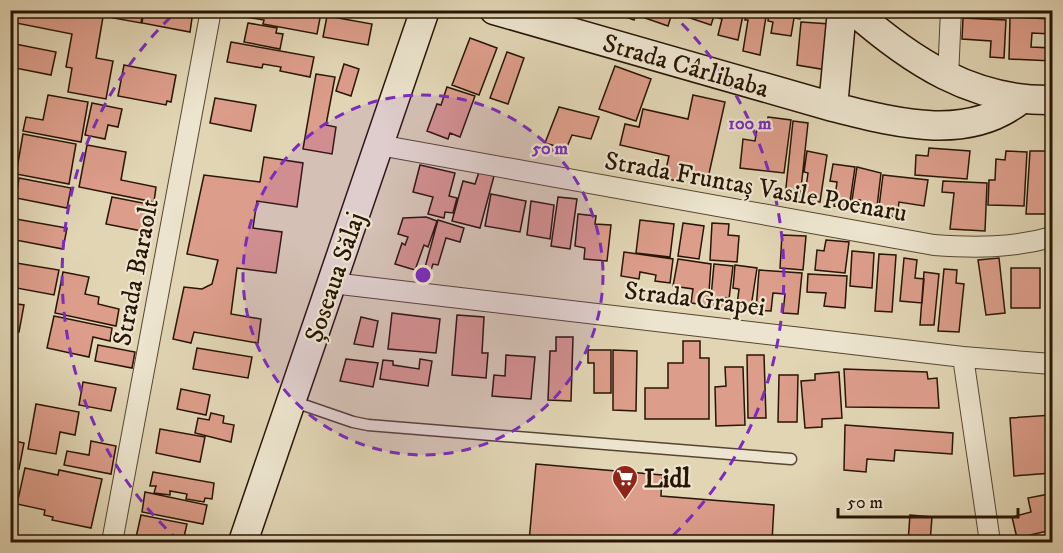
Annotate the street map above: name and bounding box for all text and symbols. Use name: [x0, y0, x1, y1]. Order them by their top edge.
street label: Strada Cârlibaba: [599, 27, 772, 106]
text: 100 m: [728, 113, 772, 135]
text: 50 m: [531, 138, 568, 160]
street label: Strada Fruntaș Vasile Poenaru: [602, 145, 910, 230]
street label: Strada Baraolt: [106, 196, 167, 349]
street label: Șoseaua Sălaj: [298, 208, 373, 347]
centre of rings: [413, 265, 433, 285]
street label: Strada Grapei: [622, 274, 767, 325]
supermarket icon: Lidl: [610, 463, 640, 501]
place label: Lidl: [644, 463, 691, 496]
scale bar: [838, 481, 1018, 519]
text: 50 m: [847, 492, 883, 514]

